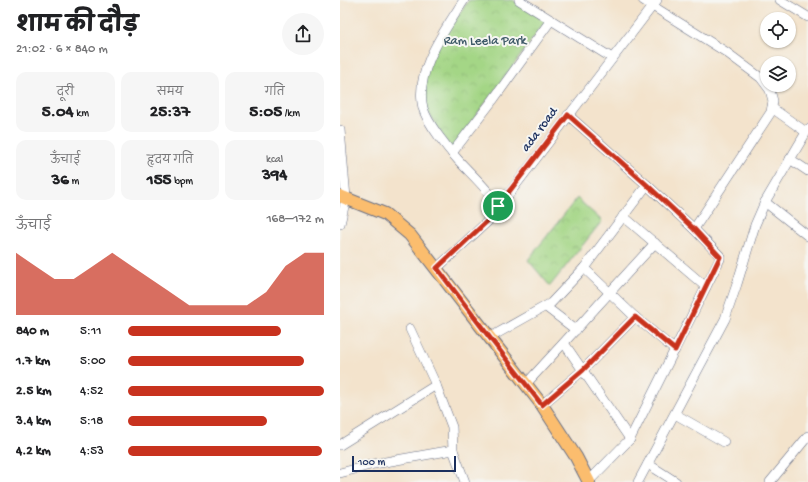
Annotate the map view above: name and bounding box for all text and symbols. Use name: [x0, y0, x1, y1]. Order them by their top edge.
map controls: [760, 12, 796, 92]
button: locate: [760, 12, 796, 48]
button: share: [282, 13, 324, 55]
text: शाम की दौड़: [16, 14, 138, 40]
park label: Ram Leela Park: [444, 34, 527, 49]
text: 21:02 · 6 × 840 m: [16, 42, 108, 57]
button: layers: [760, 56, 796, 92]
text: दूरी: [57, 87, 74, 99]
text: समय: [157, 87, 183, 99]
text: गति: [265, 87, 285, 99]
text: 5.04: [42, 103, 74, 123]
text: 25:37: [150, 103, 190, 123]
text: 5:05: [249, 103, 282, 123]
street label: ada road: [519, 104, 562, 155]
text: km: [74, 108, 89, 120]
text: /km: [282, 108, 300, 120]
text: kcal: [266, 154, 283, 166]
text: ऊँचाई: [51, 155, 80, 167]
text: हृदय गति: [147, 155, 193, 167]
text: 394: [262, 166, 287, 186]
text: 36: [51, 171, 69, 191]
text: 155: [147, 171, 172, 191]
text: m: [69, 176, 79, 188]
text: bpm: [172, 176, 193, 188]
pin: [481, 189, 515, 223]
icon: arrive: [487, 195, 509, 217]
text: 168–172 m: [266, 212, 324, 227]
text: ऊँचाई: [16, 219, 51, 234]
text: 840 m: [16, 324, 49, 339]
text: 5:11: [80, 324, 101, 339]
text: 1.7 km: [16, 354, 50, 369]
text: 5:00: [80, 354, 106, 369]
text: 2.5 km: [16, 384, 51, 399]
text: 4:52: [80, 384, 103, 399]
text: 3.4 km: [16, 414, 51, 429]
text: 5:18: [80, 414, 103, 429]
text: 4.2 km: [16, 444, 51, 459]
text: 4:53: [80, 444, 104, 459]
scale bar: [352, 454, 456, 473]
text: 100 m: [358, 457, 385, 469]

